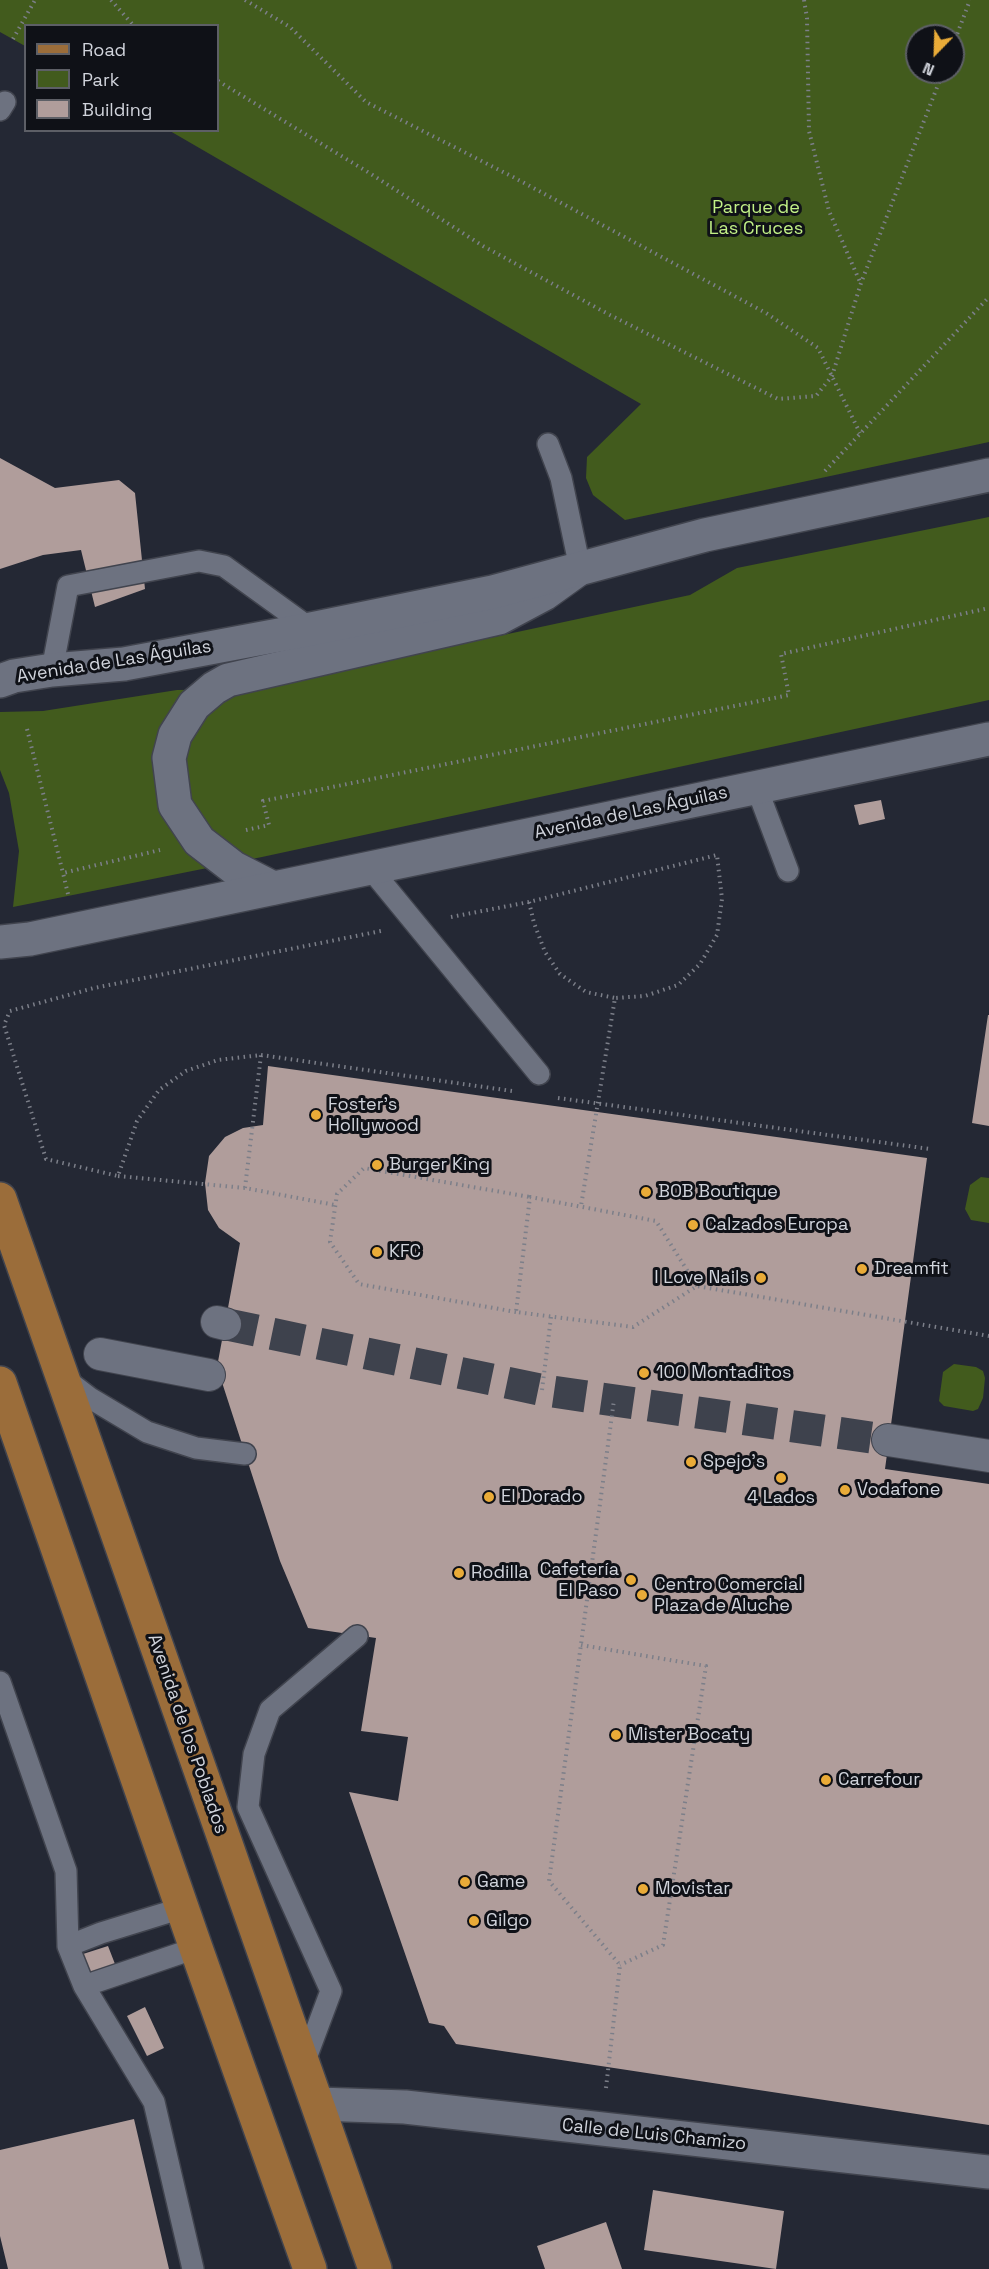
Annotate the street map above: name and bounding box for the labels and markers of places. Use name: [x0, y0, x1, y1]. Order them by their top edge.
place label: Foster's Hollywood: [328, 1094, 419, 1136]
marker: Foster's Hollywood: [309, 1108, 323, 1122]
place label: Burger King: [389, 1154, 490, 1176]
marker: Burger King: [370, 1158, 384, 1172]
place label: BOB Boutique: [658, 1181, 778, 1203]
marker: BOB Boutique: [639, 1185, 653, 1199]
place label: Calzados Europa: [705, 1214, 848, 1236]
marker: Calzados Europa: [686, 1218, 700, 1232]
place label: KFC: [389, 1241, 421, 1263]
marker: KFC: [370, 1245, 384, 1259]
place label: Dreamfit: [874, 1258, 949, 1280]
marker: Dreamfit: [855, 1262, 869, 1276]
place label: I Love Nails: [654, 1267, 749, 1289]
marker: I Love Nails: [754, 1271, 768, 1285]
place label: 100 Montaditos: [656, 1362, 792, 1384]
marker: 100 Montaditos: [637, 1366, 651, 1380]
place label: Spejo's: [703, 1451, 765, 1473]
marker: Spejo's: [684, 1455, 698, 1469]
marker: 4 Lados: [774, 1471, 788, 1485]
place label: Vodafone: [857, 1479, 940, 1501]
marker: Vodafone: [838, 1483, 852, 1497]
place label: El Dorado: [501, 1486, 583, 1508]
place label: 4 Lados: [747, 1487, 815, 1509]
marker: El Dorado: [482, 1490, 496, 1504]
place label: Cafetería El Paso: [540, 1559, 619, 1602]
place label: Rodilla: [471, 1562, 529, 1584]
marker: Rodilla: [452, 1566, 466, 1580]
marker: Cafetería El Paso: [624, 1573, 638, 1587]
place label: Centro Comercial Plaza de Aluche: [654, 1574, 803, 1616]
marker: Centro Comercial Plaza de Aluche: [635, 1588, 649, 1602]
place label: Mister Bocaty: [628, 1724, 750, 1746]
marker: Mister Bocaty: [609, 1728, 623, 1742]
place label: Carrefour: [838, 1769, 920, 1791]
marker: Carrefour: [819, 1773, 833, 1787]
place label: Game: [477, 1871, 525, 1893]
marker: Game: [458, 1875, 472, 1889]
place label: Movistar: [655, 1878, 730, 1900]
marker: Movistar: [636, 1882, 650, 1896]
place label: Gilgo: [486, 1910, 529, 1932]
marker: Gilgo: [467, 1914, 481, 1928]

